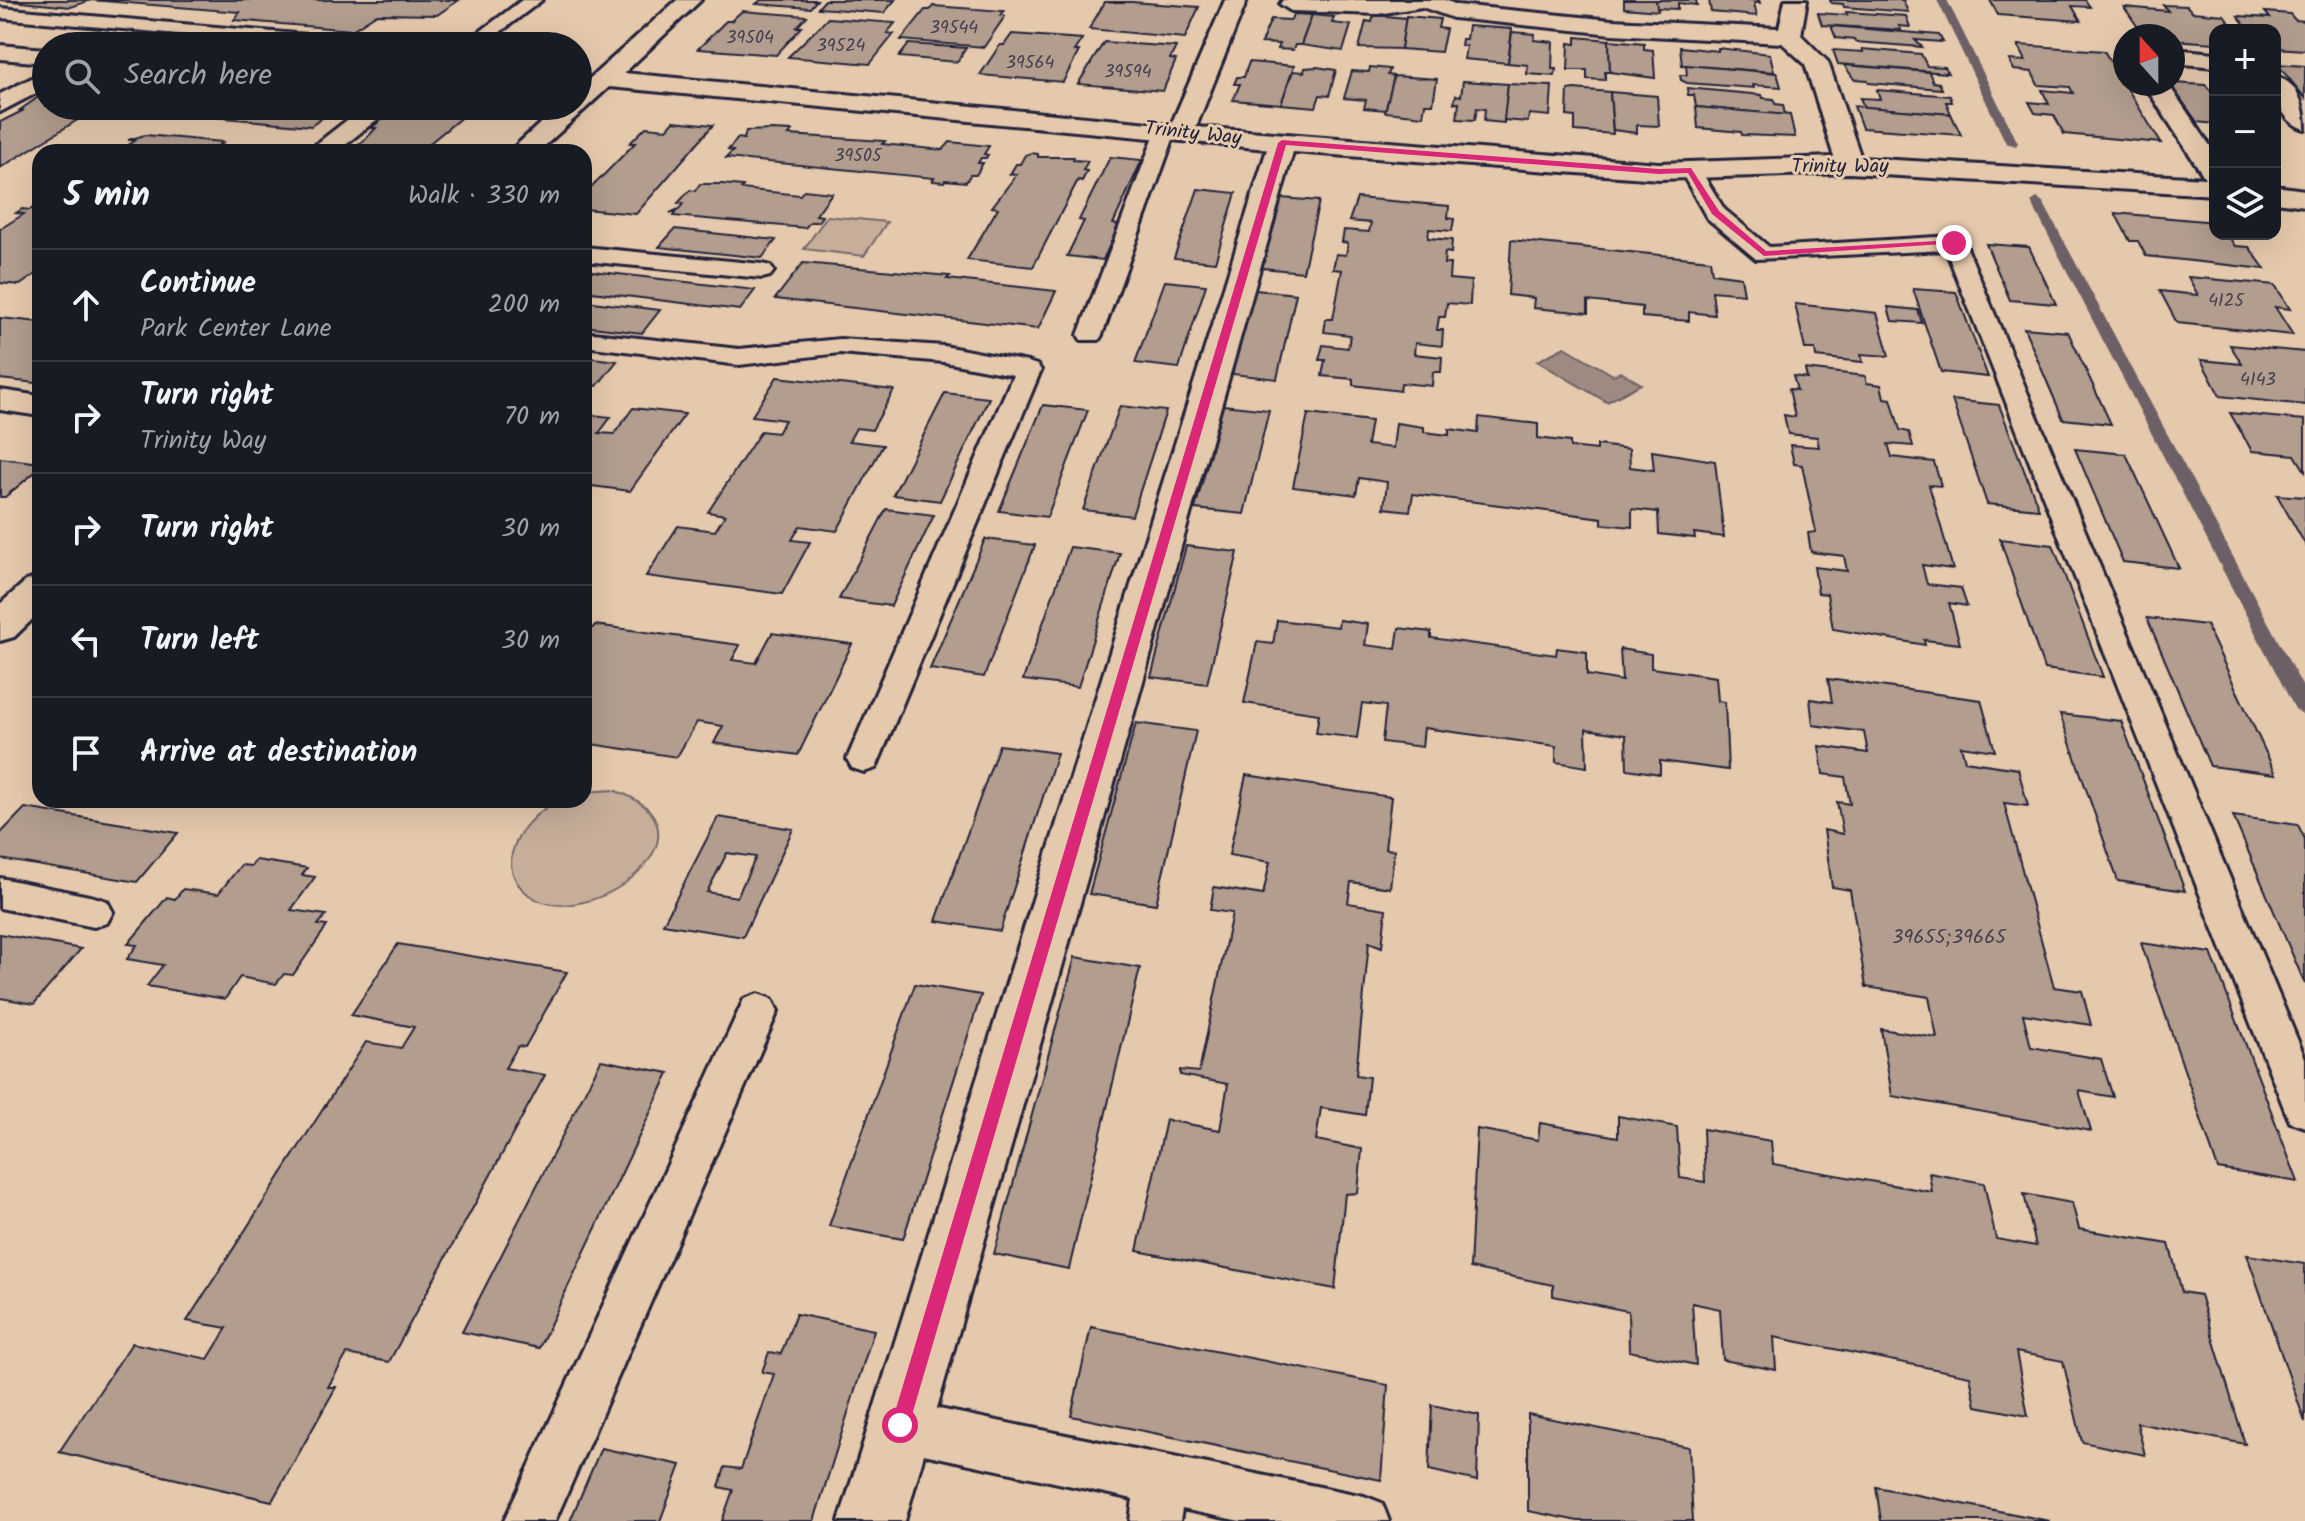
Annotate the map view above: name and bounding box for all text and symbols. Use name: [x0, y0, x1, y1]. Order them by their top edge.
house number: 39544: [930, 14, 978, 43]
house number: 39504: [726, 24, 774, 53]
north arrow: [2113, 24, 2185, 96]
map controls: [2209, 24, 2281, 240]
button: +: [2209, 24, 2281, 96]
search box: [32, 32, 592, 120]
house number: 39524: [816, 32, 866, 61]
house number: 39564: [1006, 49, 1054, 78]
text: Search here: [124, 52, 272, 100]
icon: search: [60, 54, 104, 98]
house number: 39594: [1104, 58, 1152, 87]
button: −: [2209, 96, 2281, 168]
street label: Trinity Way: [1143, 113, 1244, 155]
house number: 39505: [834, 142, 883, 171]
street label: Trinity Way: [1791, 151, 1889, 183]
button: layers: [2209, 168, 2281, 240]
text: 5 min: [64, 169, 150, 223]
text: Walk · 330 m: [408, 175, 560, 217]
route end: [1936, 225, 1972, 261]
text: Continue: [140, 260, 256, 308]
icon: ahead: [64, 283, 108, 327]
text: 200 m: [488, 284, 560, 326]
house number: 4125: [2208, 287, 2245, 316]
text: Park Center Lane: [140, 308, 331, 350]
house number: 4143: [2240, 366, 2276, 395]
text: Turn right: [140, 372, 273, 420]
icon: right: [64, 395, 108, 439]
text: 70 m: [504, 396, 560, 438]
text: Trinity Way: [140, 420, 266, 462]
text: Turn right: [140, 505, 273, 553]
icon: right: [64, 507, 108, 551]
text: 30 m: [501, 508, 560, 550]
text: Turn left: [140, 617, 259, 665]
icon: left: [64, 619, 108, 663]
text: 30 m: [501, 620, 560, 662]
text: Arrive at destination: [140, 729, 417, 777]
icon: arrive: [64, 731, 108, 775]
house number: 39655;39665: [1892, 922, 2007, 954]
route start: [882, 1407, 918, 1443]

